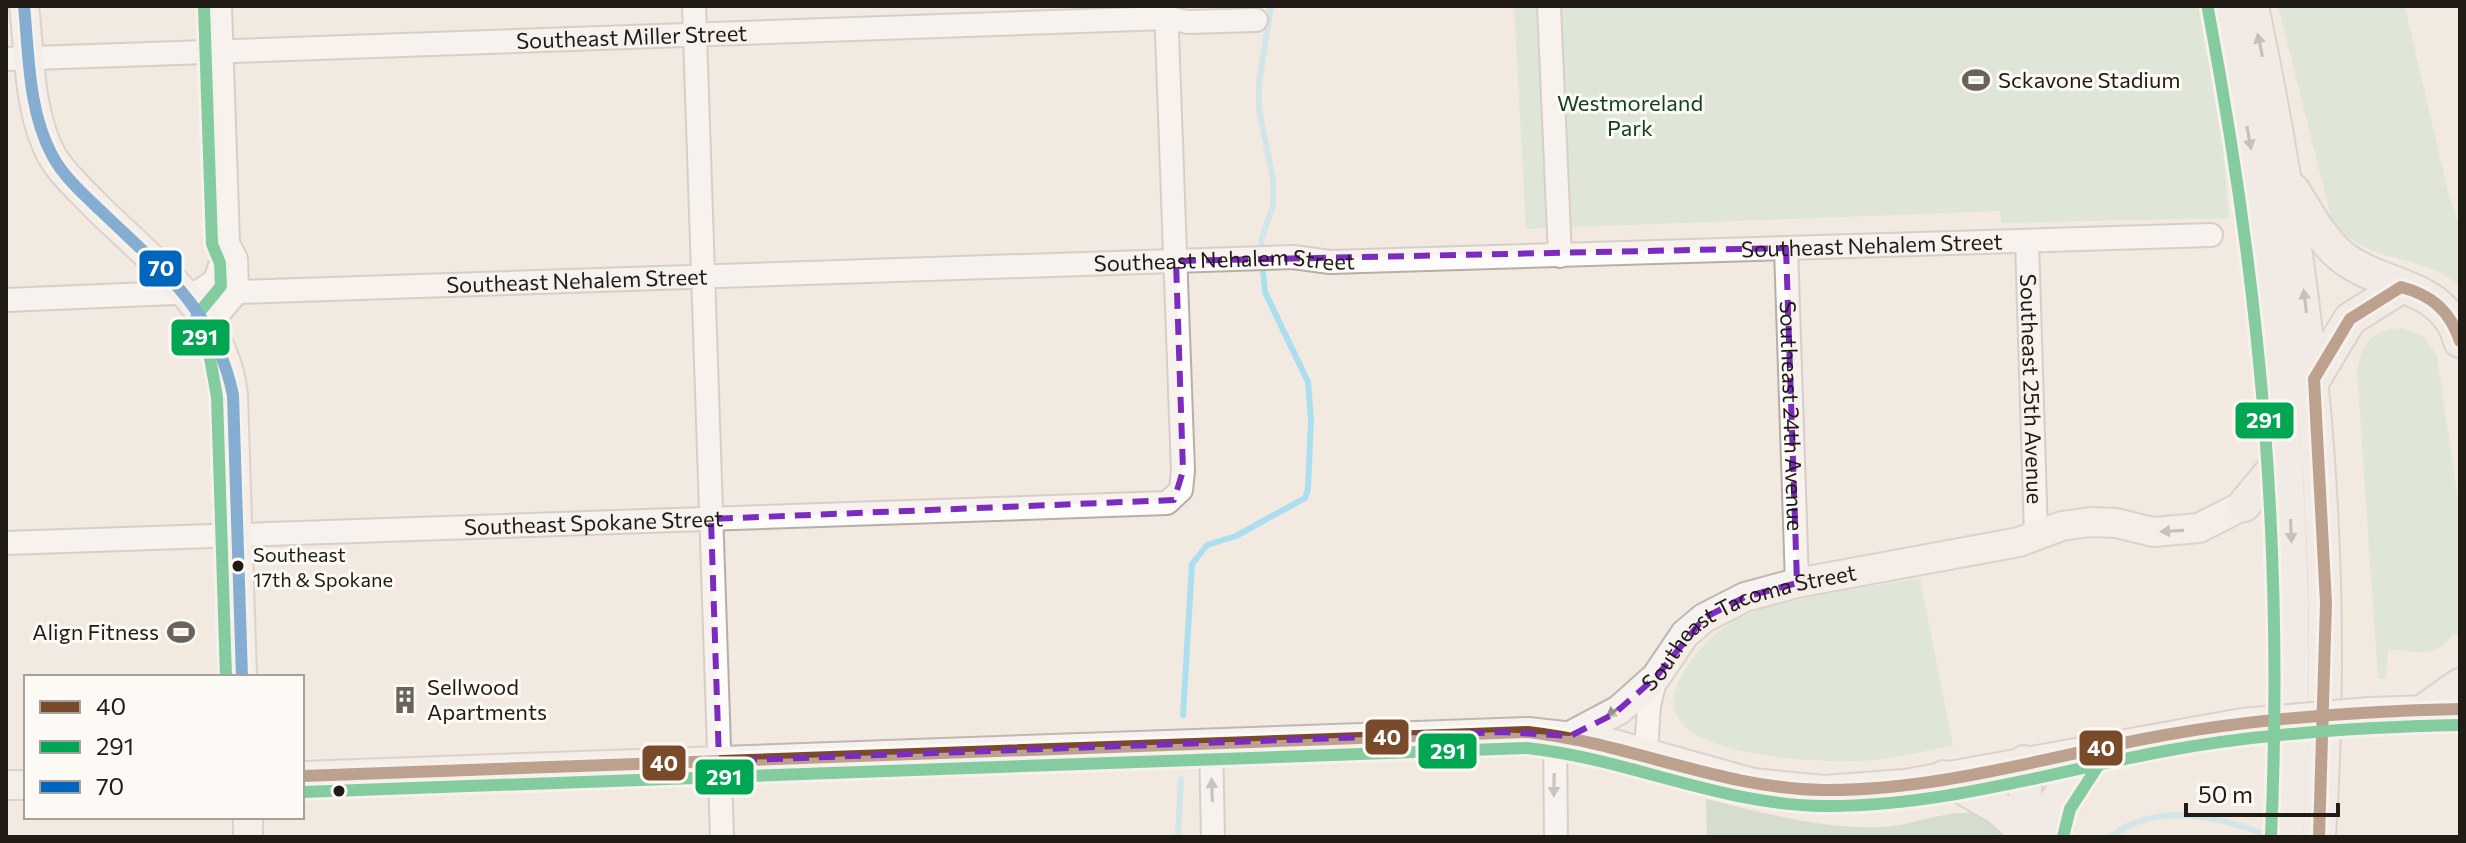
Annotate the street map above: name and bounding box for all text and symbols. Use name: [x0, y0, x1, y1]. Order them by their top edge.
street label: Southeast Miller Street: [516, 19, 748, 54]
one-way arrow: [2253, 32, 2266, 57]
sports icon: Sckavone Stadium: [1961, 65, 1991, 95]
place label: Sckavone Stadium: [1998, 66, 2180, 93]
park label: Westmoreland Park: [1557, 89, 1703, 141]
one-way arrow: [2243, 125, 2255, 150]
street label: Southeast Nehalem Street: [1741, 227, 2003, 262]
street label: Southeast Nehalem Street: [1093, 243, 1355, 277]
line badge: 70: [138, 249, 183, 288]
text: 70: [148, 254, 174, 281]
street label: Southeast Nehalem Street: [446, 262, 708, 298]
street label: Southeast 25th Avenue: [2015, 273, 2049, 504]
one-way arrow: [2298, 288, 2311, 313]
street label: Southeast 24th Avenue: [1775, 300, 1809, 532]
line badge: 291: [170, 318, 231, 357]
text: 291: [182, 323, 218, 350]
line badge: 291: [2234, 401, 2295, 440]
text: 291: [2246, 406, 2282, 433]
street label: Southeast Spokane Street: [463, 504, 724, 540]
one-way arrow: [2284, 519, 2297, 544]
one-way arrow: [2159, 525, 2184, 538]
place label: Southeast 17th & Spokane: [253, 542, 393, 591]
marker: Southeast 17th & Spokane: [230, 558, 246, 574]
street label: Southeast Tacoma Street: [1636, 558, 1858, 696]
sports icon: Align Fitness: [166, 617, 196, 647]
place label: Align Fitness: [32, 618, 159, 645]
place label: Sellwood Apartments: [427, 673, 547, 725]
legend: [24, 675, 304, 819]
building icon: Sellwood Apartments: [390, 685, 420, 715]
text: 40: [96, 691, 126, 720]
one-way arrow: [1605, 702, 1626, 717]
line badge: 40: [1364, 718, 1410, 756]
text: 40: [1373, 723, 1401, 750]
line badge: 40: [2078, 729, 2124, 767]
text: 291: [96, 731, 134, 760]
line badge: 291: [1417, 732, 1478, 770]
text: 40: [2087, 734, 2115, 761]
text: 291: [1430, 737, 1466, 764]
line badge: 40: [641, 744, 687, 782]
text: 40: [650, 749, 678, 776]
line badge: 291: [694, 758, 755, 796]
text: 291: [706, 763, 742, 790]
scale bar: [2186, 767, 2338, 817]
text: 70: [96, 771, 124, 800]
one-way arrow: [1548, 773, 1560, 798]
one-way arrow: [1205, 777, 1218, 802]
text: 50 m: [2198, 779, 2253, 808]
unlabelled marker: [331, 783, 347, 799]

